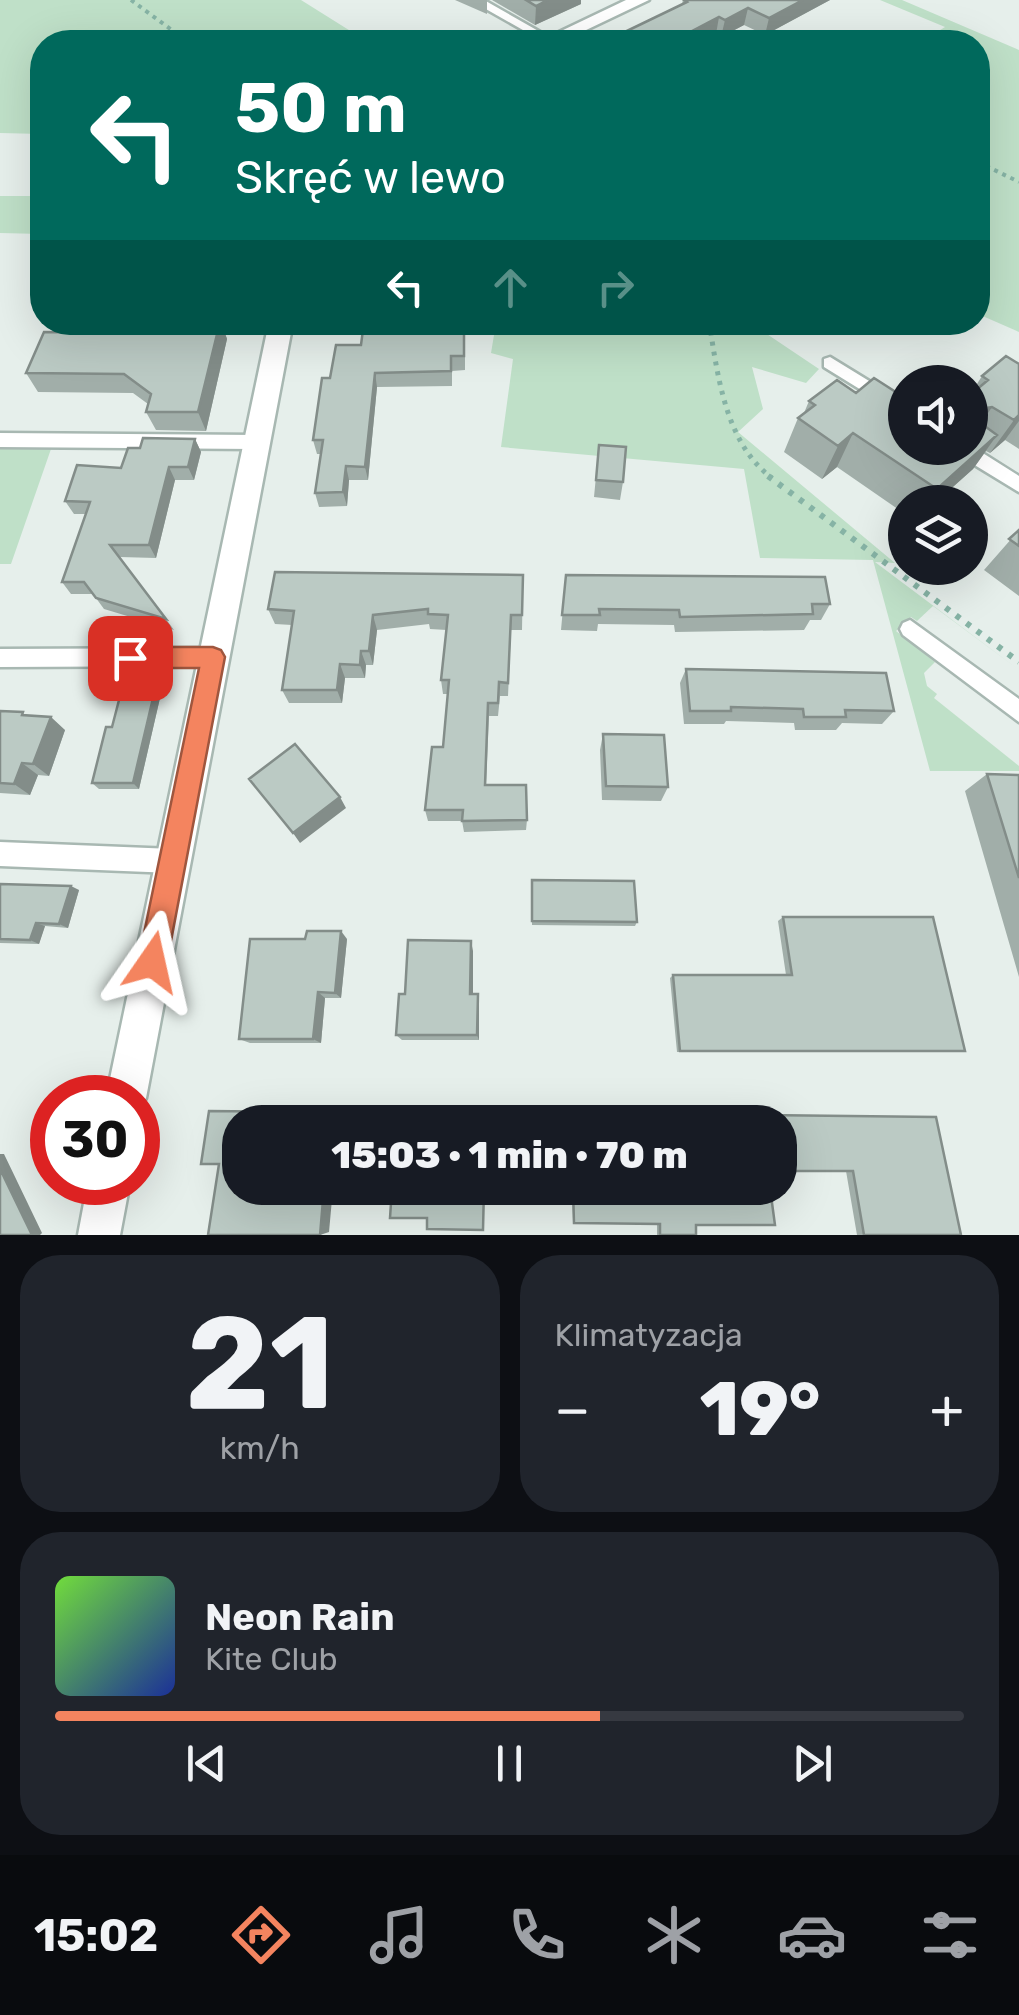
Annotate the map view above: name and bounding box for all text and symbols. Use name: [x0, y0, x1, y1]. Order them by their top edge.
text: 50 m: [235, 67, 407, 150]
icon: left: [70, 70, 200, 200]
text: Skręć w lewo: [235, 151, 506, 204]
icon: left: [378, 260, 433, 315]
icon: ahead: [483, 260, 538, 315]
icon: right: [588, 260, 643, 315]
map controls: [888, 365, 988, 585]
button: sound: [888, 365, 988, 465]
button: layers: [888, 485, 988, 585]
pin: [88, 616, 173, 701]
icon: arrive: [103, 631, 158, 686]
position arrow: [100, 910, 204, 1014]
speed limit sign: 30: [30, 1075, 160, 1205]
text: 15:03 · 1 min · 70 m: [331, 1132, 688, 1178]
text: 21: [185, 1286, 334, 1441]
text: Klimatyzacja: [555, 1316, 743, 1354]
text: 19°: [700, 1365, 820, 1454]
text: −: [555, 1377, 590, 1442]
text: +: [930, 1377, 964, 1442]
text: km/h: [220, 1429, 300, 1467]
text: Neon Rain: [205, 1594, 395, 1640]
text: Kite Club: [205, 1640, 338, 1678]
icon: previous: [179, 1736, 234, 1791]
icon: pause: [482, 1736, 537, 1791]
icon: next: [785, 1736, 840, 1791]
icon: directions: [226, 1900, 296, 1970]
icon: music: [364, 1900, 434, 1970]
icon: phone: [502, 1900, 572, 1970]
icon: climate: [639, 1900, 709, 1970]
icon: car: [777, 1900, 847, 1970]
icon: filters: [915, 1900, 985, 1970]
text: 15:02: [34, 1909, 158, 1962]

